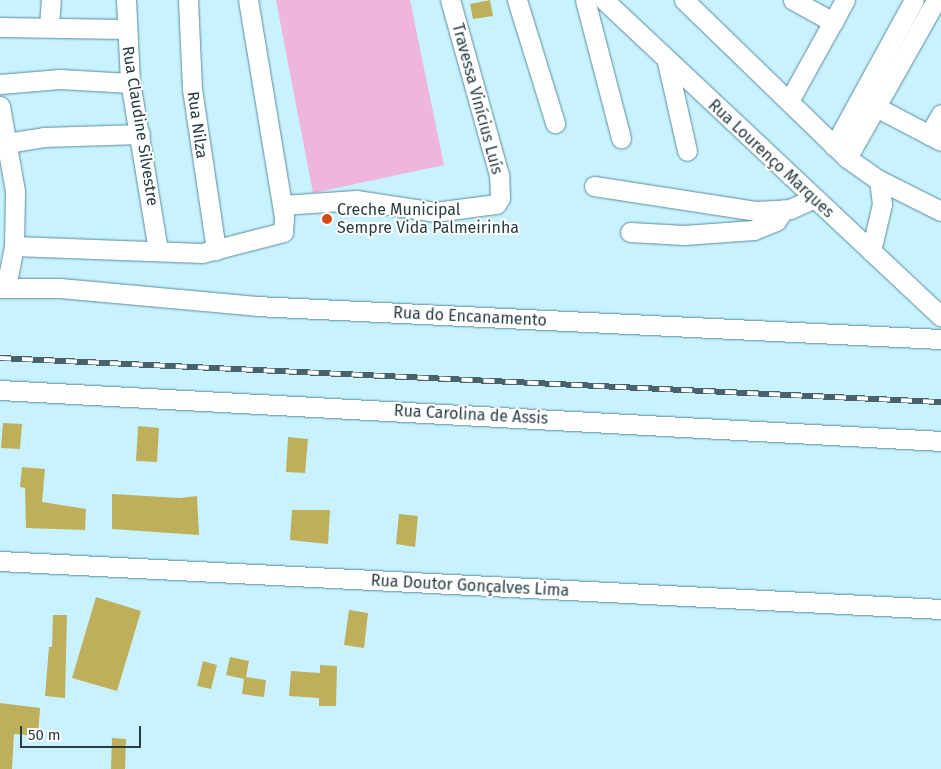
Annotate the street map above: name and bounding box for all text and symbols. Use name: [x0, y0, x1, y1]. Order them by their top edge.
street label: Travessa Vinícius Luís: [448, 21, 506, 177]
street label: Rua Claudine Silvestre: [118, 45, 162, 207]
street label: Rua Nilza: [183, 90, 211, 160]
street label: Rua Lourenço Marques: [704, 96, 838, 222]
place label: Creche Municipal Sempre Vida Palmeirinha: [337, 200, 519, 238]
marker: Creche Municipal Sempre Vida Palmeirinha: [321, 213, 333, 225]
street label: Rua do Encanamento: [393, 303, 547, 331]
street label: Rua Carolina de Assis: [393, 401, 549, 429]
street label: Rua Doutor Gonçalves Lima: [370, 571, 570, 601]
scale bar: [22, 716, 144, 748]
text: 50 m: [28, 726, 61, 744]

